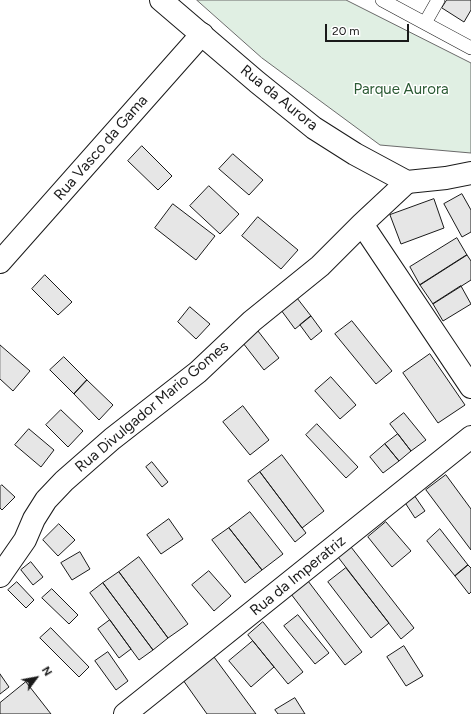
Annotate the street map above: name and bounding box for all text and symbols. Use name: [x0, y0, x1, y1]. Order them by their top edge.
scale bar: [327, 16, 411, 42]
text: 20 m: [332, 24, 360, 38]
street label: Rua da Aurora: [237, 61, 321, 135]
park label: Parque Aurora: [353, 81, 449, 99]
street label: Rua Vasco da Gama: [50, 92, 152, 204]
street label: Rua Divulgador Mario Gomes: [72, 338, 232, 476]
street label: Rua da Imperatriz: [247, 532, 349, 620]
north arrow: [16, 658, 56, 698]
text: N: [39, 664, 54, 678]

